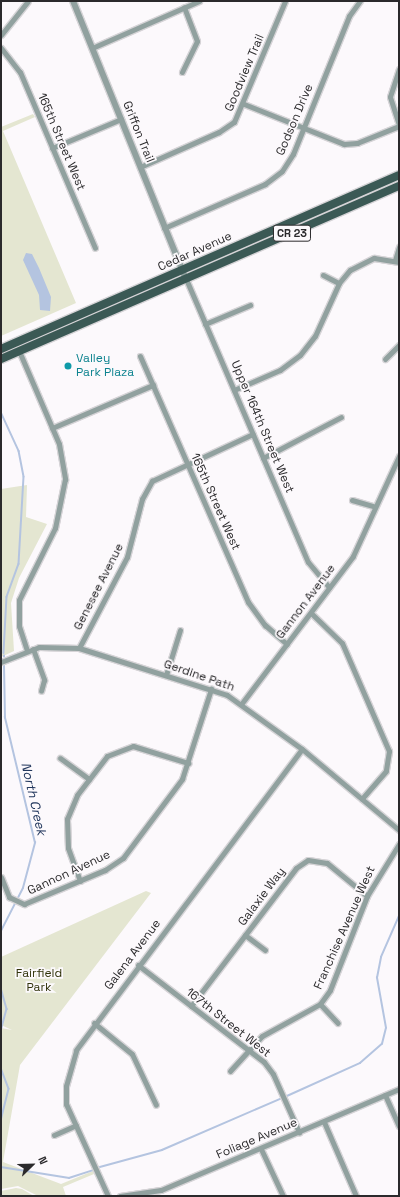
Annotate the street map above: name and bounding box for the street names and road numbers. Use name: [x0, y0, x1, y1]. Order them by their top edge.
street label: Goodview Trail: [222, 32, 268, 114]
street label: Godson Drive: [274, 82, 316, 158]
street label: 165th Street West: [34, 91, 88, 193]
street label: Griffon Trail: [119, 99, 157, 165]
road number: CR 23: [272, 224, 312, 242]
street label: Cedar Avenue: [156, 229, 234, 275]
street label: Upper 164th Street West: [227, 358, 297, 496]
street label: 165th Street West: [187, 451, 243, 553]
street label: Genesee Avenue: [71, 541, 127, 633]
street label: Gannon Avenue: [273, 562, 339, 642]
street label: Gerdine Path: [162, 657, 236, 695]
street label: Gannon Avenue: [25, 848, 113, 898]
street label: Franchise Avenue West: [311, 864, 379, 992]
street label: Galaxie Way: [235, 865, 289, 929]
street label: Galena Avenue: [102, 917, 164, 993]
street label: 167th Street West: [183, 985, 273, 1061]
street label: Foliage Avenue: [214, 1115, 300, 1163]

